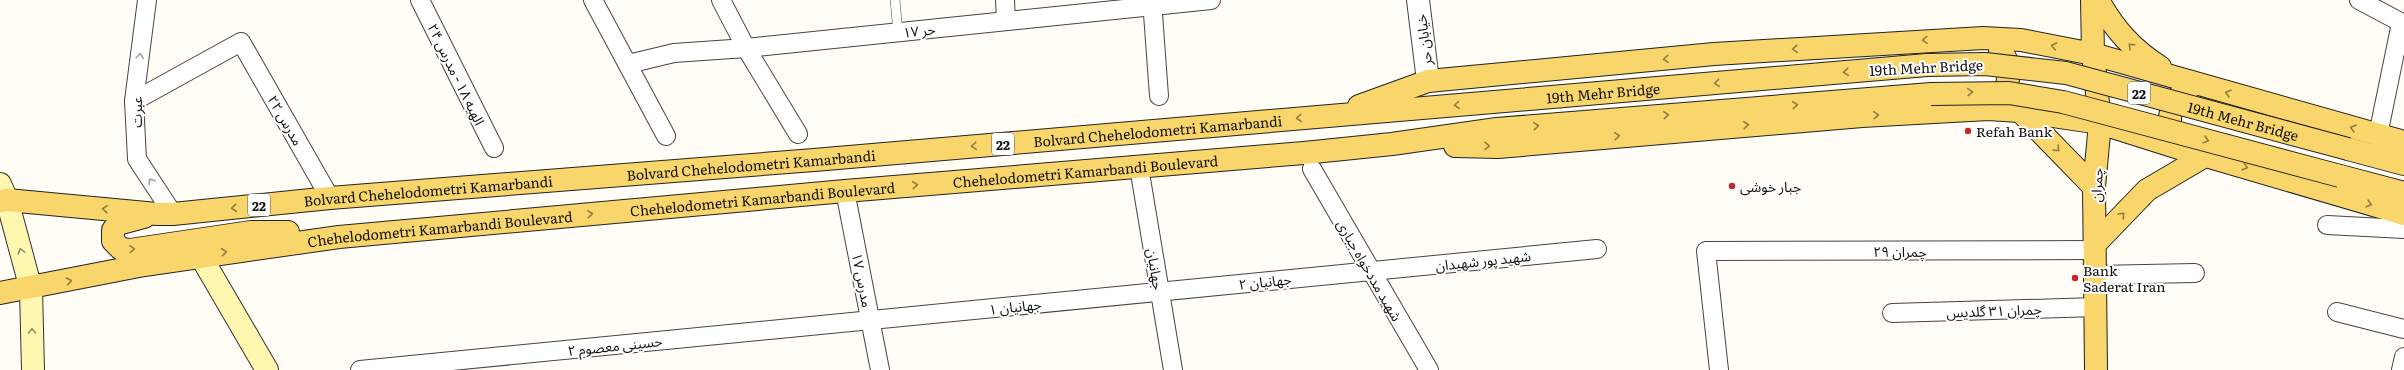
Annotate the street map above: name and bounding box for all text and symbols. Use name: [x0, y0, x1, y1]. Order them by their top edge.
street label: خیابان حر: [1410, 13, 1436, 68]
street label: حر ۱۷: [902, 18, 936, 42]
street label: الهیه ۱۸ - مدرس ۲۴: [424, 20, 490, 128]
one-way arrow: [1922, 36, 1928, 45]
one-way arrow: [2051, 43, 2057, 51]
one-way arrow: [2129, 43, 2136, 50]
one-way arrow: [1792, 44, 1798, 53]
one-way arrow: [135, 53, 144, 59]
one-way arrow: [1663, 54, 1669, 63]
street label: 19th Mehr Bridge: [1869, 54, 1983, 80]
one-way arrow: [1843, 67, 1849, 76]
street label: 19th Mehr Bridge: [1545, 78, 1661, 107]
one-way arrow: [1714, 78, 1720, 87]
road number: 22: [2128, 82, 2150, 104]
one-way arrow: [1967, 88, 1973, 97]
one-way arrow: [2224, 89, 2231, 98]
street label: مدرس ۲۲: [264, 91, 308, 149]
street label: عبرت: [126, 96, 146, 128]
street label: 19th Mehr Bridge: [2185, 96, 2301, 145]
one-way arrow: [1454, 100, 1460, 109]
one-way arrow: [1792, 100, 1798, 109]
street label: Bolvard Chehelodometri Kamarbandi: [1032, 110, 1283, 151]
one-way arrow: [1873, 110, 1879, 119]
one-way arrow: [1663, 111, 1669, 120]
one-way arrow: [1296, 114, 1302, 123]
one-way arrow: [1533, 121, 1539, 130]
one-way arrow: [1743, 121, 1749, 130]
place label: Refah Bank: [1976, 121, 2053, 141]
one-way arrow: [2350, 124, 2356, 132]
marker: Refah Bank: [1963, 126, 1973, 136]
one-way arrow: [1614, 132, 1620, 141]
road number: 22: [992, 133, 1014, 155]
one-way arrow: [2202, 135, 2209, 144]
one-way arrow: [971, 142, 977, 151]
one-way arrow: [1484, 142, 1490, 150]
one-way arrow: [2052, 144, 2060, 152]
street label: Bolvard Chehelodometri Kamarbandi: [626, 145, 877, 185]
street label: Chehelodometri Kamarbandi Boulevard: [952, 150, 1219, 192]
one-way arrow: [2241, 162, 2248, 171]
street label: چمران: [2085, 167, 2108, 203]
street label: Bolvard Chehelodometri Kamarbandi: [303, 171, 554, 211]
place label: جبار خوشی: [1740, 176, 1801, 196]
street label: Chehelodometri Kamarbandi Boulevard: [629, 177, 896, 221]
one-way arrow: [149, 179, 156, 186]
one-way arrow: [912, 181, 918, 190]
marker: جبار خوشی: [1727, 181, 1737, 191]
road number: 22: [248, 194, 270, 216]
one-way arrow: [2366, 199, 2373, 208]
one-way arrow: [231, 203, 237, 212]
one-way arrow: [102, 205, 108, 214]
street label: Chehelodometri Kamarbandi Boulevard: [306, 206, 574, 251]
one-way arrow: [587, 210, 593, 219]
one-way arrow: [2117, 212, 2125, 220]
street label: شهید مددخواه جباری: [1333, 215, 1407, 325]
street label: چمران ۲۹: [1873, 241, 1927, 262]
one-way arrow: [129, 244, 135, 253]
street label: شهید پور شهیدان: [1434, 245, 1532, 276]
street label: جهانیان: [1143, 247, 1169, 291]
one-way arrow: [17, 248, 26, 255]
one-way arrow: [221, 248, 228, 257]
street label: مدرس ۱۷: [848, 251, 878, 309]
place label: Bank Saderat Iran: [2083, 260, 2165, 296]
street label: جهانیان ۲: [1238, 268, 1292, 294]
marker: Bank Saderat Iran: [2070, 273, 2080, 283]
one-way arrow: [66, 277, 72, 285]
street label: جهانیان ۱: [988, 293, 1042, 319]
street label: چمران ۳۱ گلدیس: [1946, 298, 2042, 323]
one-way arrow: [28, 328, 36, 334]
street label: حسینی معصوم ۲: [567, 330, 664, 362]

